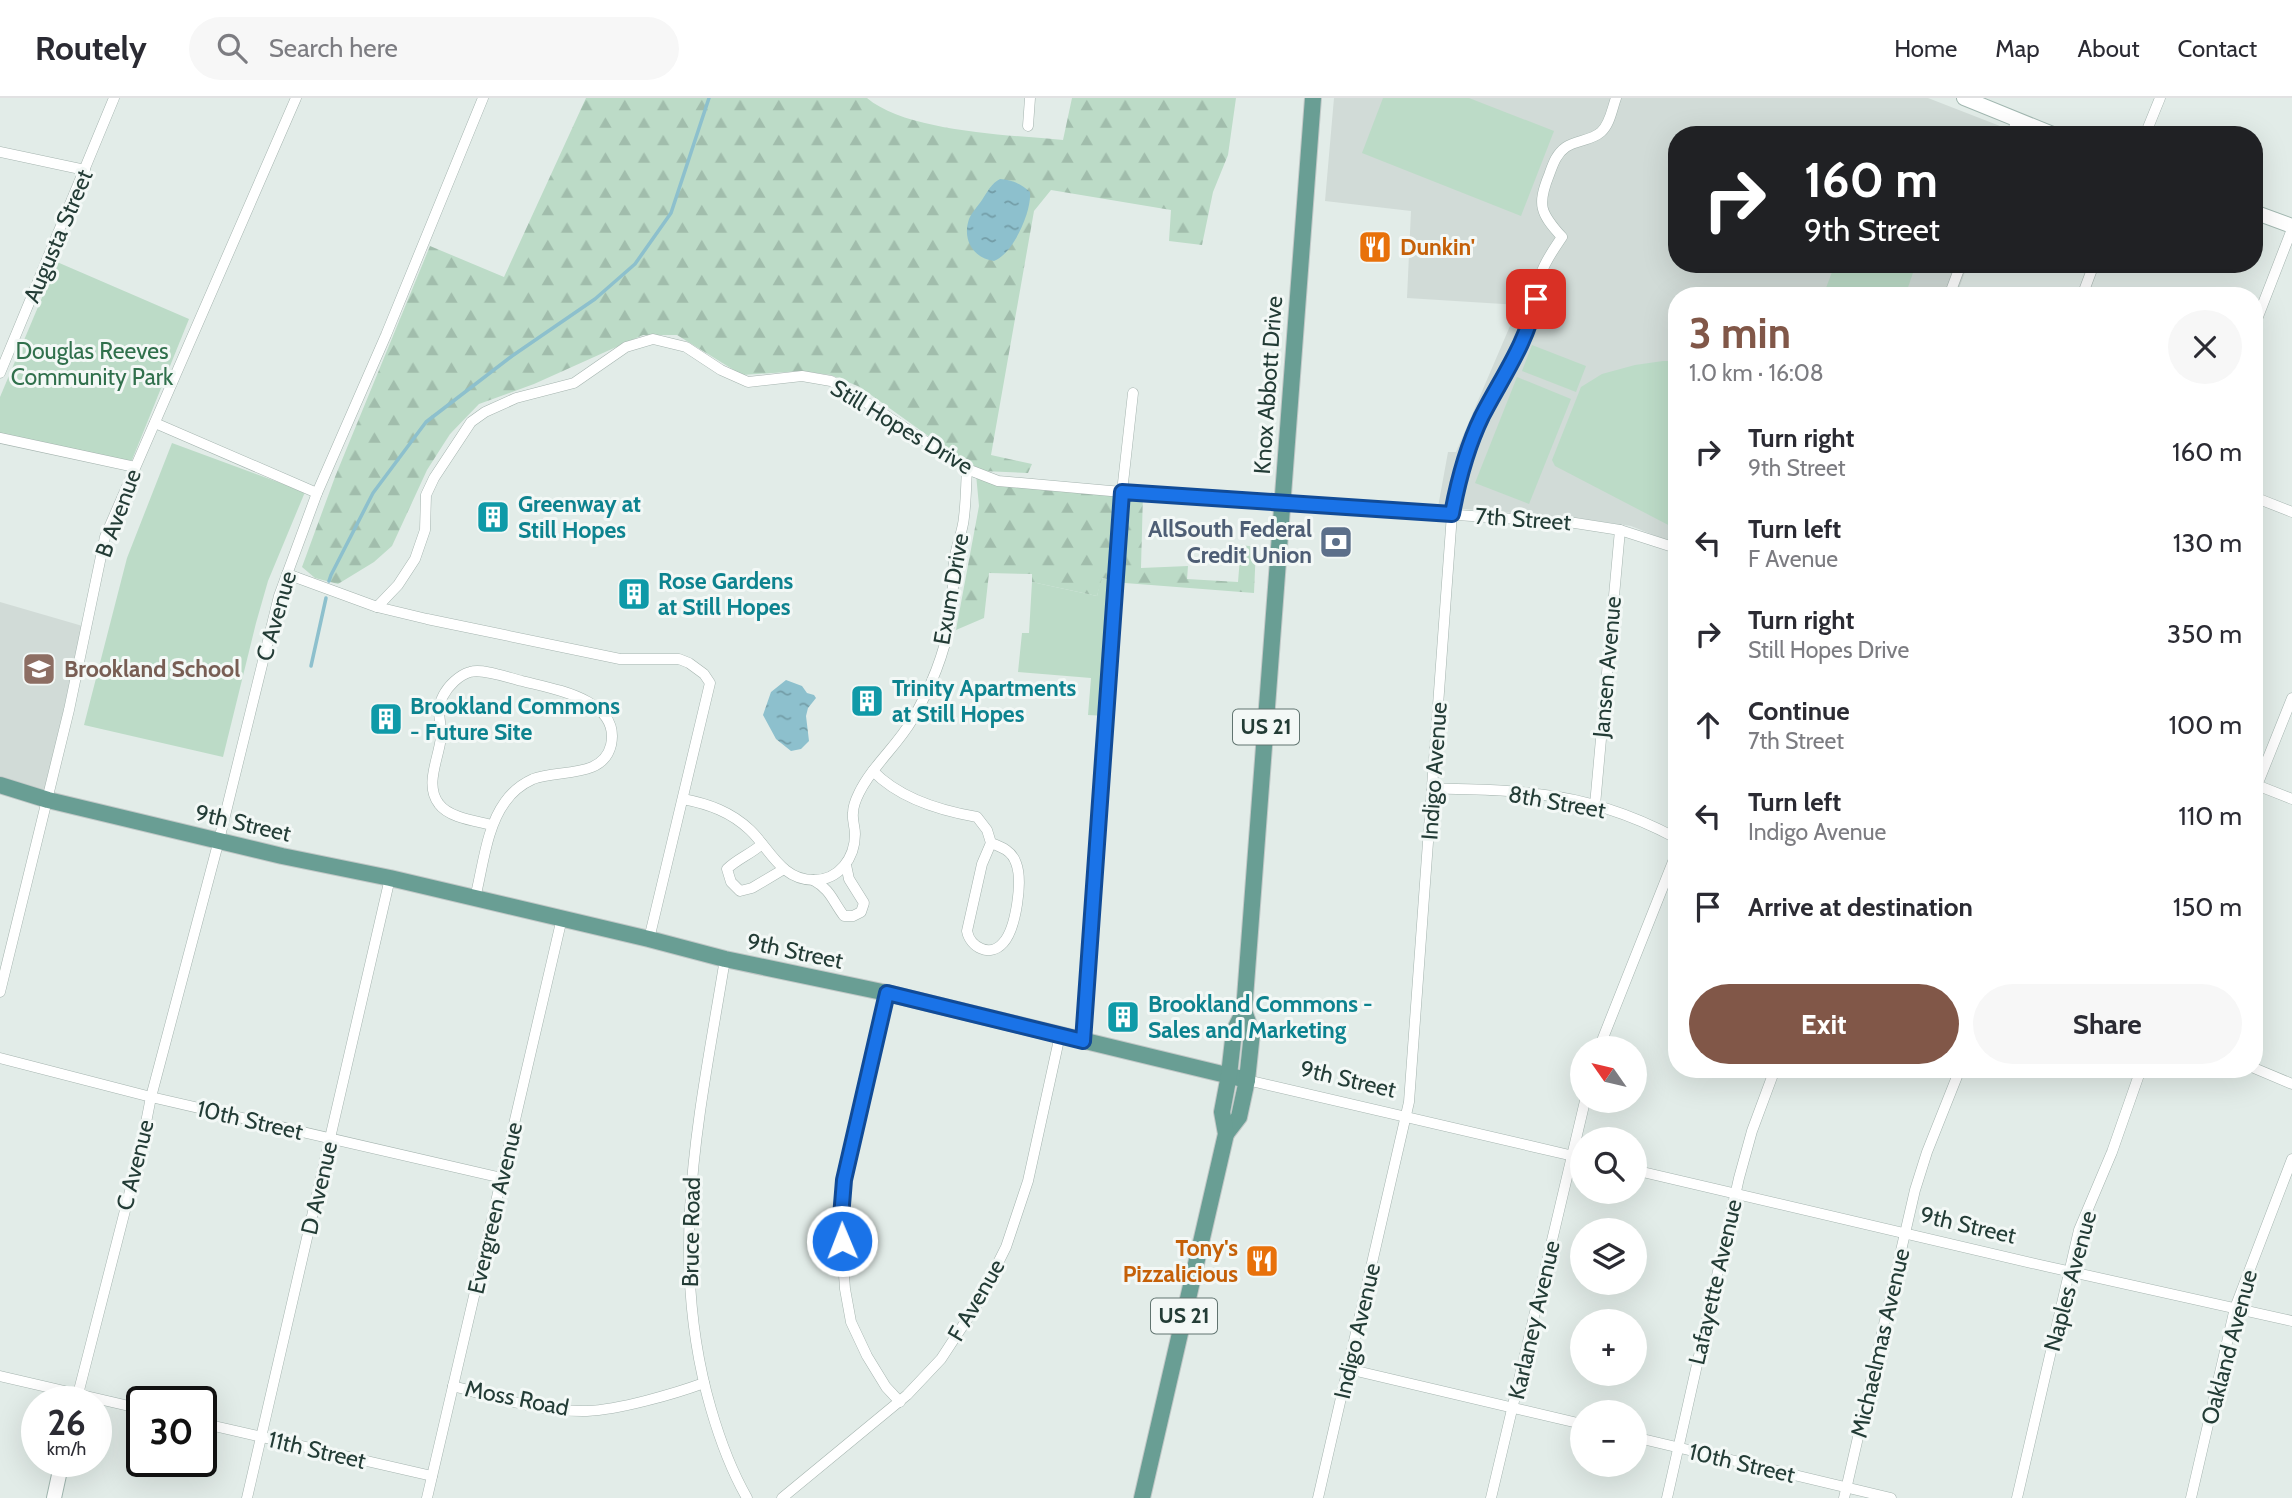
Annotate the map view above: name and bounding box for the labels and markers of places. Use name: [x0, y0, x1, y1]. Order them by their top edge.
restaurant icon: Dunkin': [1356, 228, 1394, 266]
place label: Dunkin': [1400, 233, 1475, 261]
pin: [1506, 269, 1566, 329]
place label: Greenway at Still Hopes: [518, 490, 641, 544]
building icon: Greenway at Still Hopes: [474, 498, 512, 536]
place label: AllSouth Federal Credit Union: [1148, 515, 1312, 569]
bank icon: AllSouth Federal Credit Union: [1317, 523, 1355, 561]
place label: Rose Gardens at Still Hopes: [658, 567, 794, 621]
building icon: Rose Gardens at Still Hopes: [615, 575, 653, 613]
school or university icon: Brookland School: [20, 650, 58, 688]
place label: Brookland School: [64, 655, 240, 683]
place label: Trinity Apartments at Still Hopes: [892, 674, 1076, 728]
building icon: Trinity Apartments at Still Hopes: [848, 682, 886, 720]
place label: Brookland Commons - Future Site: [410, 692, 620, 746]
building icon: Brookland Commons - Future Site: [367, 700, 405, 738]
place label: Brookland Commons - Sales and Marketing: [1148, 990, 1373, 1044]
building icon: Brookland Commons - Sales and Marketing: [1104, 998, 1142, 1036]
place label: Tony's Pizzalicious: [1123, 1234, 1238, 1288]
restaurant icon: Tony's Pizzalicious: [1243, 1242, 1281, 1280]

